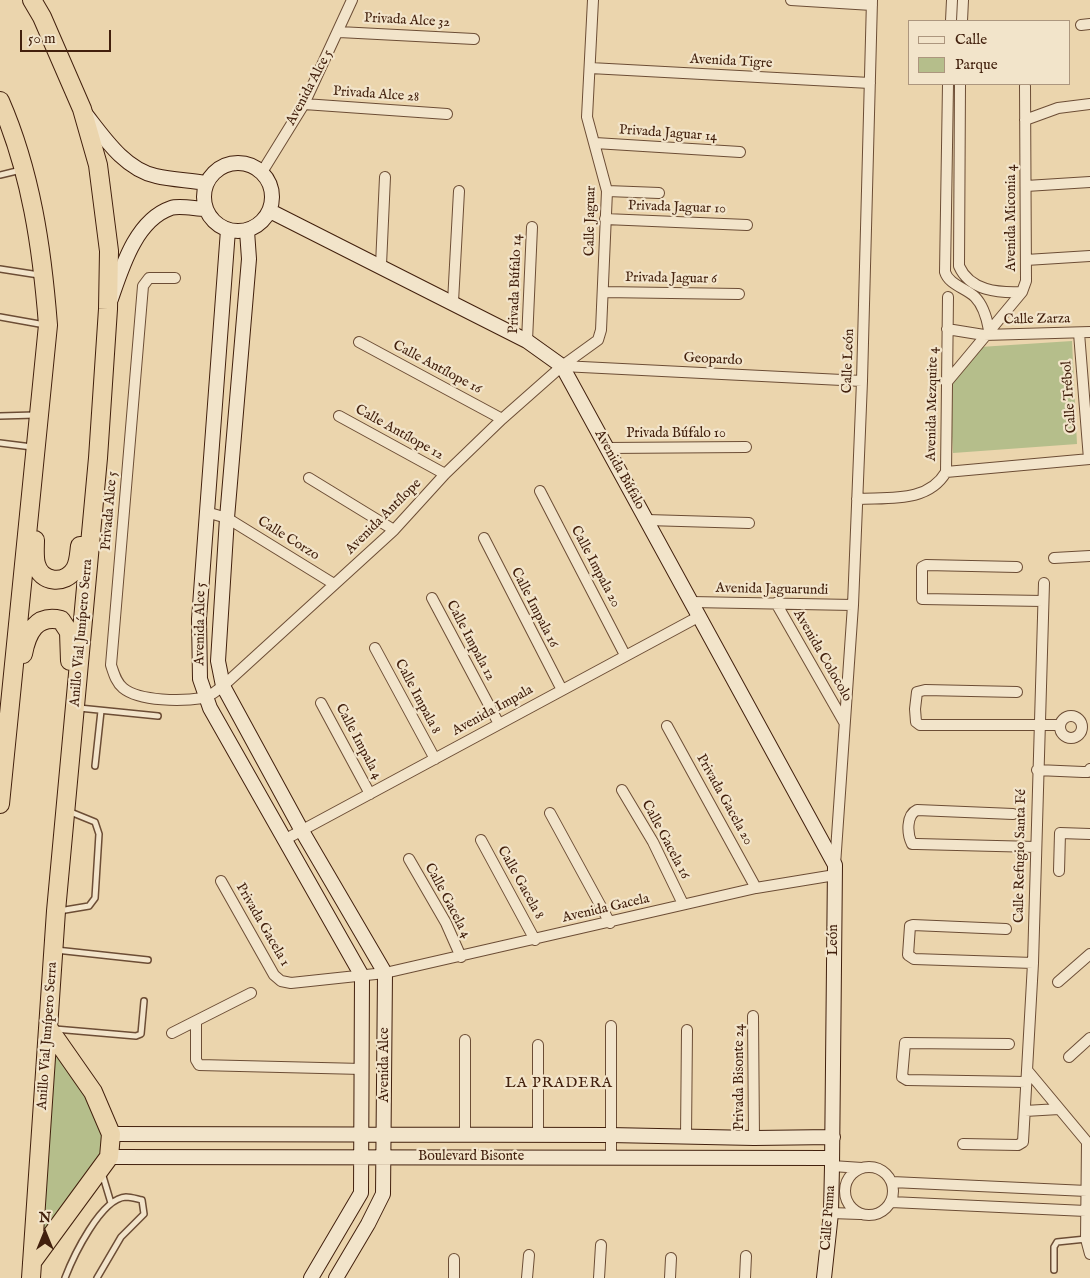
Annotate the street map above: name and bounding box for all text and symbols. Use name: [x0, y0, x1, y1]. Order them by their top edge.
street label: Privada Alce 32: [364, 10, 450, 32]
scale bar: [22, 20, 114, 52]
legend: [908, 20, 1070, 85]
text: 50 m: [28, 29, 56, 48]
text: Calle: [955, 30, 987, 49]
street label: Avenida Alce 5: [283, 47, 337, 129]
street label: Avenida Tigre: [689, 51, 773, 73]
text: Parque: [955, 55, 998, 74]
street label: Privada Alce 28: [332, 84, 420, 106]
street label: Privada Jaguar 14: [618, 122, 718, 146]
street label: Avenida Miconia 4: [1004, 165, 1020, 271]
street label: Calle Jaguar: [582, 186, 600, 256]
street label: Privada Jaguar 10: [628, 198, 726, 218]
street label: Privada Búfalo 14: [506, 234, 526, 334]
street label: Privada Jaguar 6: [625, 270, 717, 288]
street label: Calle Zarza: [1004, 311, 1070, 329]
street label: Calle León: [839, 328, 859, 394]
street label: Calle Antílope 16: [390, 338, 484, 398]
street label: Avenida Mezquite 4: [924, 347, 942, 461]
street label: Geopardo: [683, 350, 743, 370]
street label: Calle Trébol: [1059, 360, 1081, 434]
street label: Calle Antílope 12: [352, 402, 446, 464]
street label: Privada Búfalo 10: [626, 426, 726, 442]
street label: Avenida Búfalo: [590, 427, 648, 513]
street label: Privada Alce 5: [98, 471, 122, 551]
street label: Avenida Antílope: [343, 476, 425, 558]
street label: Calle Corzo: [254, 513, 322, 565]
street label: Calle Impala 20: [566, 523, 624, 611]
street label: Anillo Vial Junípero Serra: [67, 558, 97, 708]
street label: Calle Impala 16: [507, 565, 561, 651]
street label: Avenida Jaguarundi: [715, 581, 829, 599]
street label: Avenida Alce 5: [192, 582, 210, 666]
street label: Calle Impala 12: [442, 598, 498, 684]
street label: Avenida Colocolo: [789, 607, 855, 705]
street label: Calle Impala 8: [390, 657, 444, 737]
street label: Avenida Impala: [450, 682, 536, 740]
street label: Calle Impala 4: [331, 701, 385, 783]
street label: Privada Gacela 20: [692, 751, 756, 849]
street label: Calle Refugio Santa Fé: [1011, 789, 1031, 923]
street label: Calle Gacela 16: [637, 798, 693, 882]
street label: Calle Gacela 8: [493, 843, 547, 923]
street label: Calle Gacela 4: [420, 861, 474, 941]
street label: Privada Gacela 1: [231, 880, 293, 970]
street label: Avenida Gacela: [561, 891, 651, 927]
street label: León: [826, 924, 842, 956]
street label: Anillo Vial Junípero Serra: [34, 962, 62, 1110]
street label: Privada Bisonte 24: [732, 1024, 748, 1130]
street label: Avenida Alce: [377, 1027, 393, 1103]
district label: LA PRADERA: [504, 1075, 614, 1093]
street label: Boulevard Bisonte: [418, 1149, 524, 1165]
street label: Calle Puma: [818, 1185, 840, 1251]
north arrow: [20, 1208, 70, 1258]
text: N: [39, 1209, 51, 1227]

